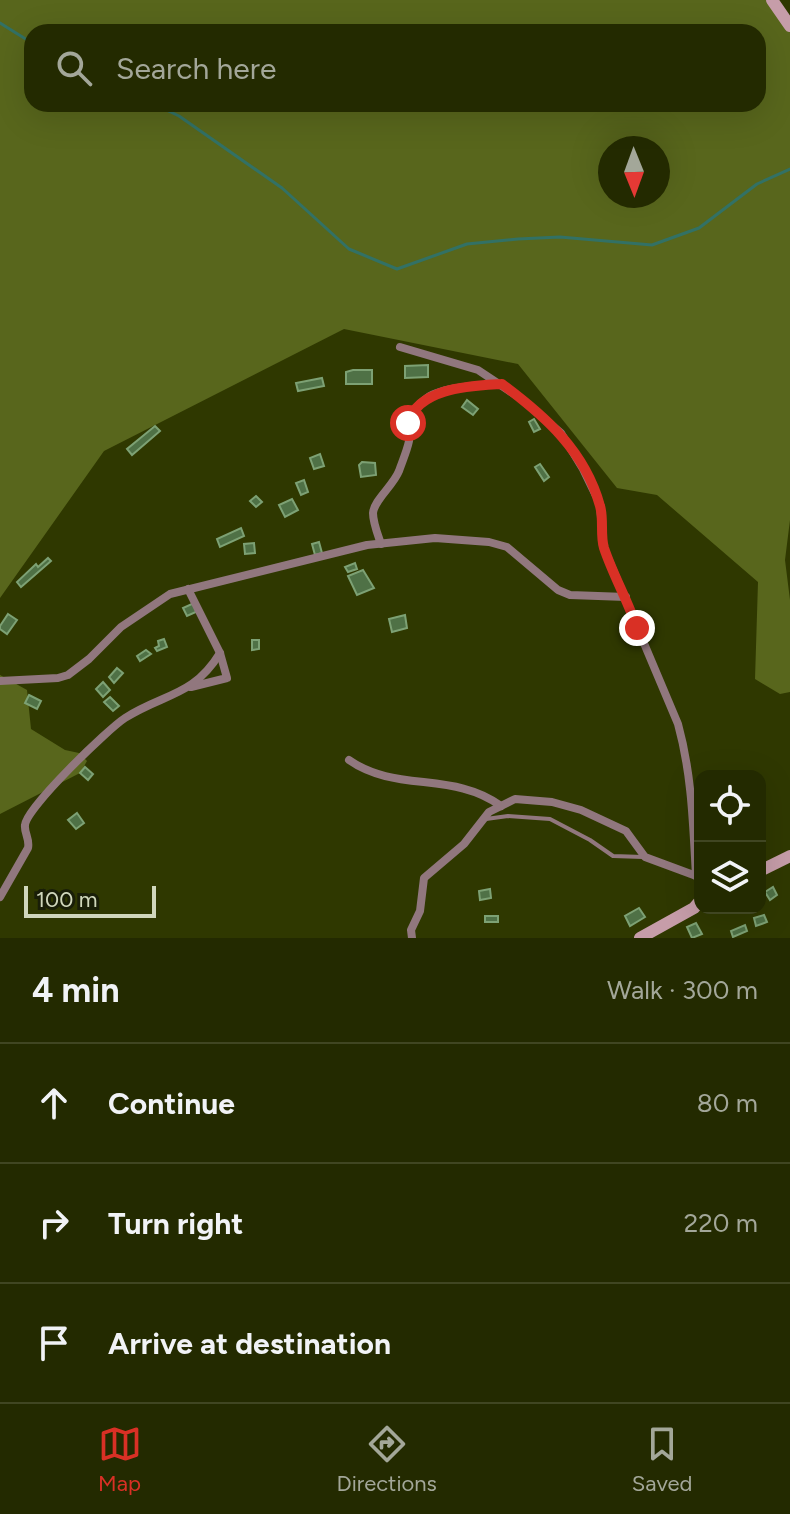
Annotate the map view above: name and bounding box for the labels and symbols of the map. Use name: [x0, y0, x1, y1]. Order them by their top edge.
north arrow: [598, 136, 670, 208]
route start: [390, 405, 426, 441]
route end: [619, 610, 655, 646]
scale bar: [24, 882, 156, 918]

